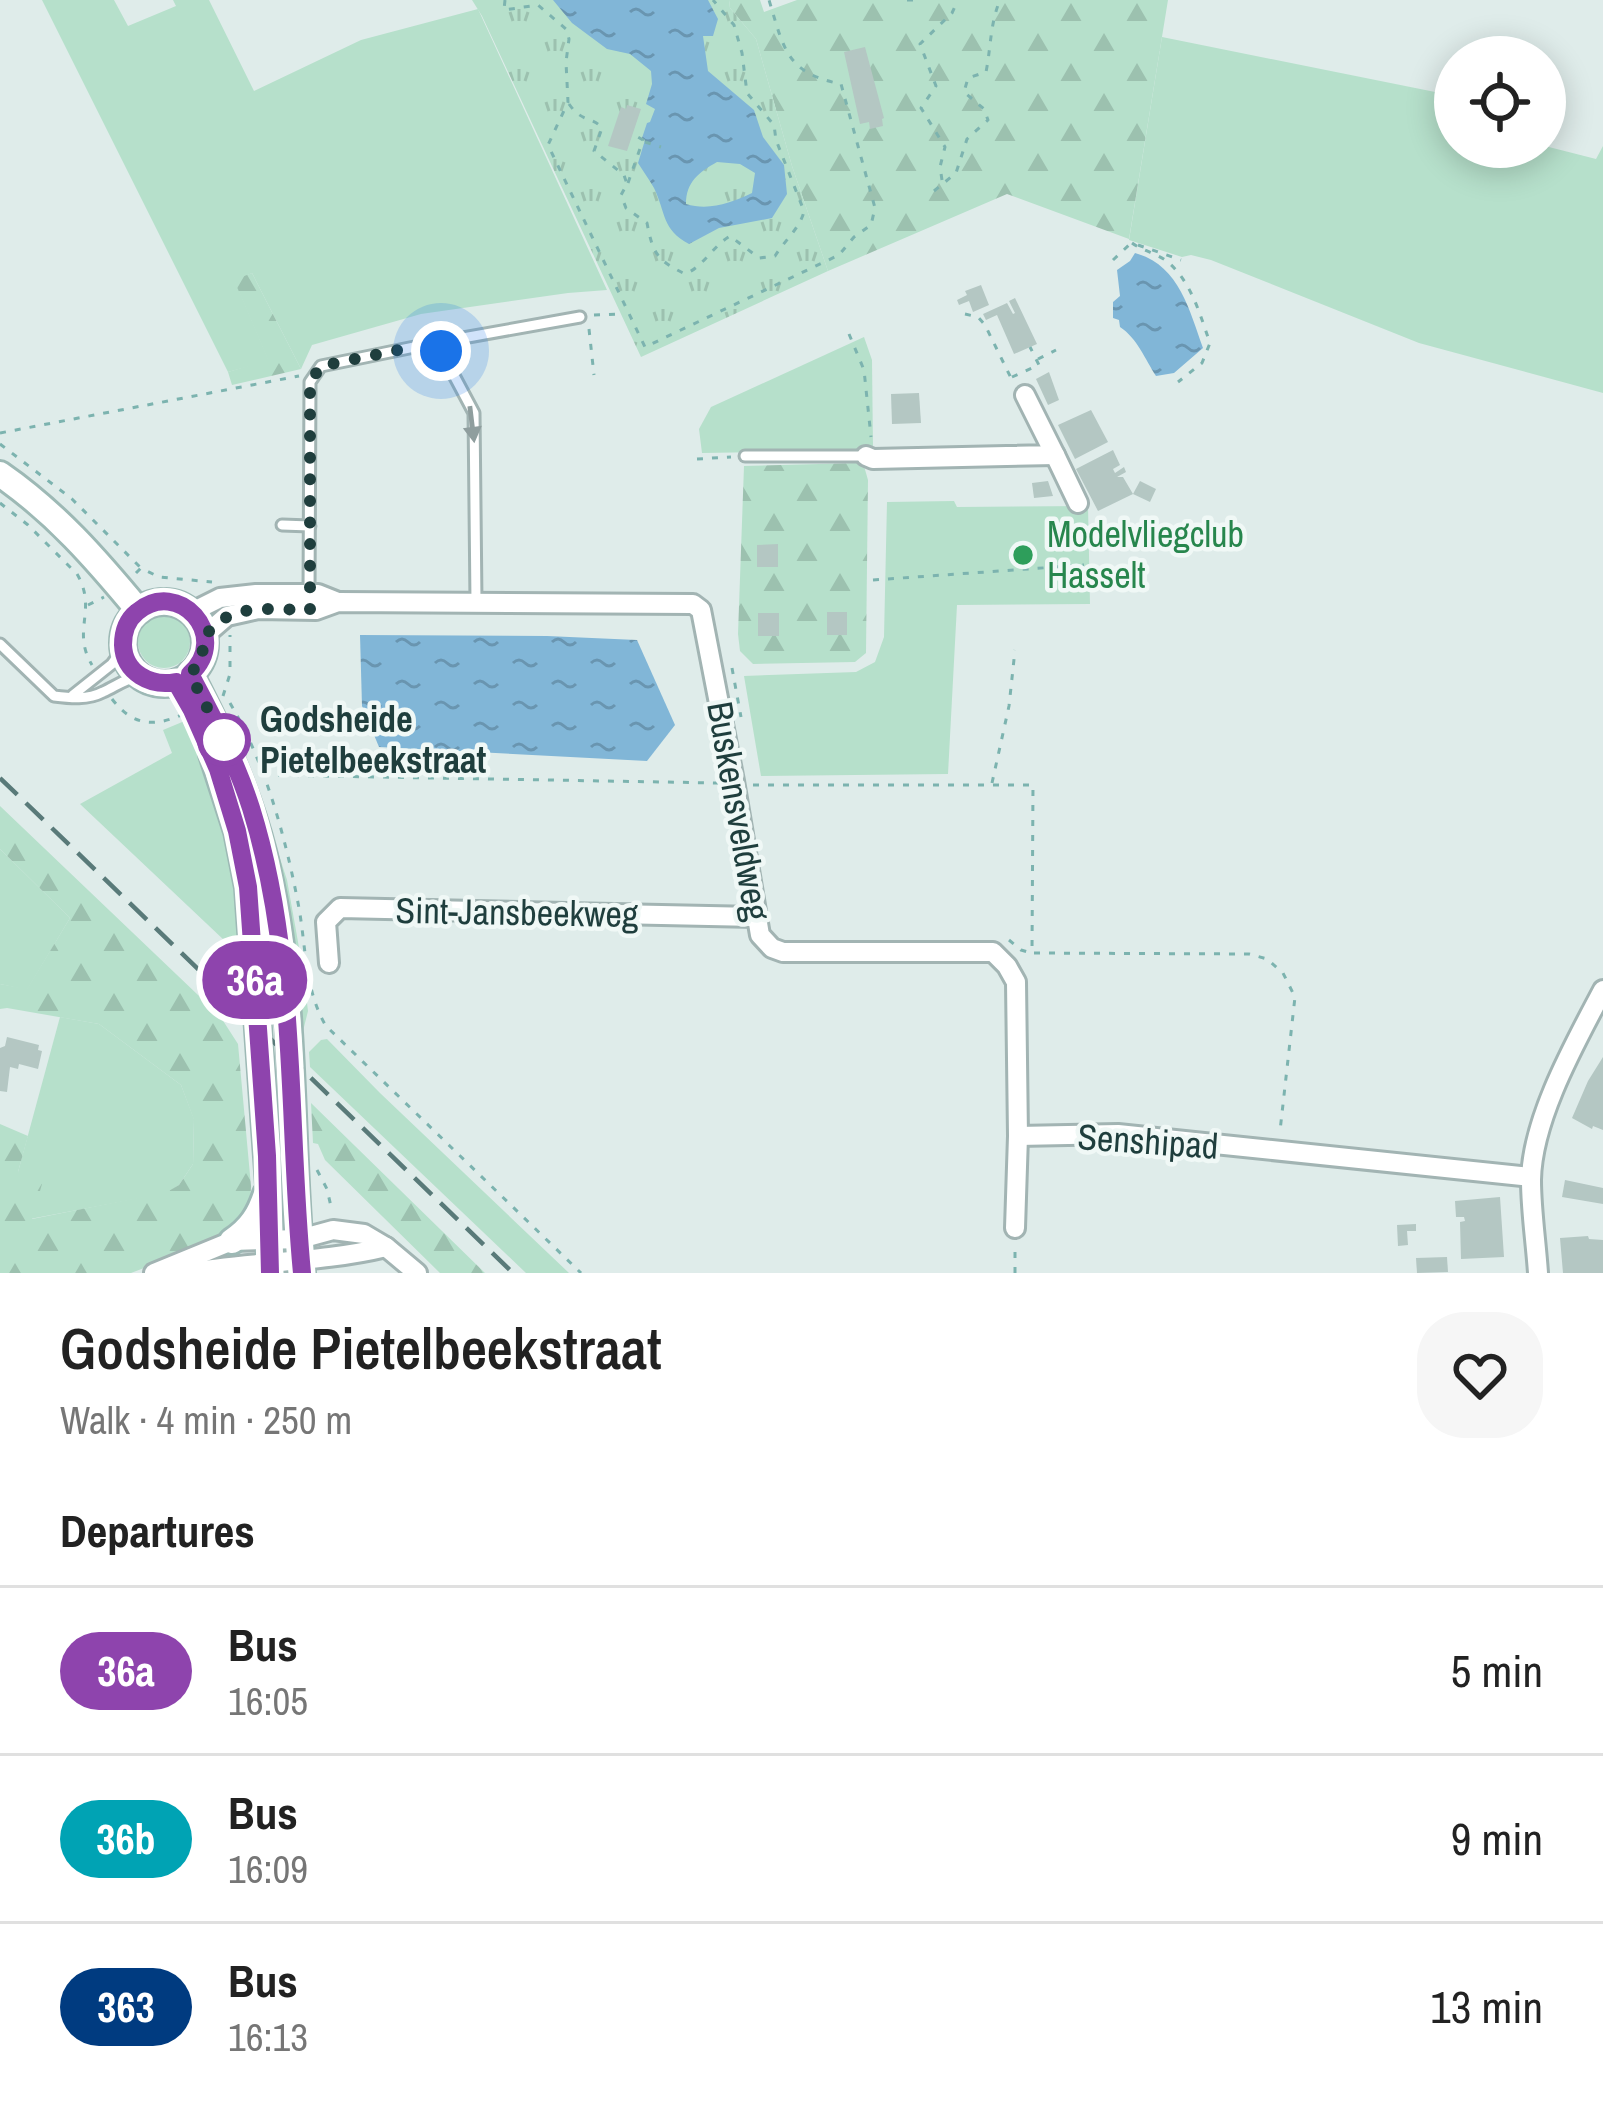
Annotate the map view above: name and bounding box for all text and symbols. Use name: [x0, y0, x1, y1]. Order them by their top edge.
map controls: [1434, 36, 1566, 168]
button: locate: [1434, 36, 1566, 168]
your location: [411, 321, 471, 381]
one-way arrow: [463, 406, 482, 443]
place label: Modelvliegclub Hasselt: [1047, 510, 1244, 599]
marker: Modelvliegclub Hasselt: [1010, 542, 1036, 568]
place label: Godsheide Pietelbeekstraat: [260, 695, 487, 784]
street label: Buskensveldweg: [696, 698, 782, 925]
marker: Godsheide Pietelbeekstraat: [199, 715, 249, 765]
street label: Sint-Jansbeekweg: [395, 886, 639, 938]
line badge: 36a: [186, 941, 324, 1019]
text: 36a: [226, 952, 284, 1008]
street label: Senshipad: [1076, 1112, 1220, 1170]
text: Godsheide Pietelbeekstraat: [60, 1310, 662, 1387]
button: heart: [1417, 1312, 1543, 1438]
text: Walk · 4 min · 250 m: [60, 1394, 352, 1446]
text: Departures: [60, 1500, 255, 1561]
text: Bus: [228, 1614, 298, 1675]
text: 5 min: [1451, 1640, 1543, 1701]
text: 36a: [97, 1643, 155, 1699]
text: 16:05: [228, 1675, 308, 1727]
text: Bus: [228, 1782, 298, 1843]
text: 9 min: [1451, 1808, 1543, 1869]
text: 36b: [96, 1811, 156, 1867]
text: 16:09: [228, 1843, 308, 1895]
text: Bus: [228, 1950, 298, 2011]
text: 13 min: [1430, 1976, 1543, 2037]
text: 363: [97, 1979, 155, 2035]
text: 16:13: [228, 2011, 308, 2063]

